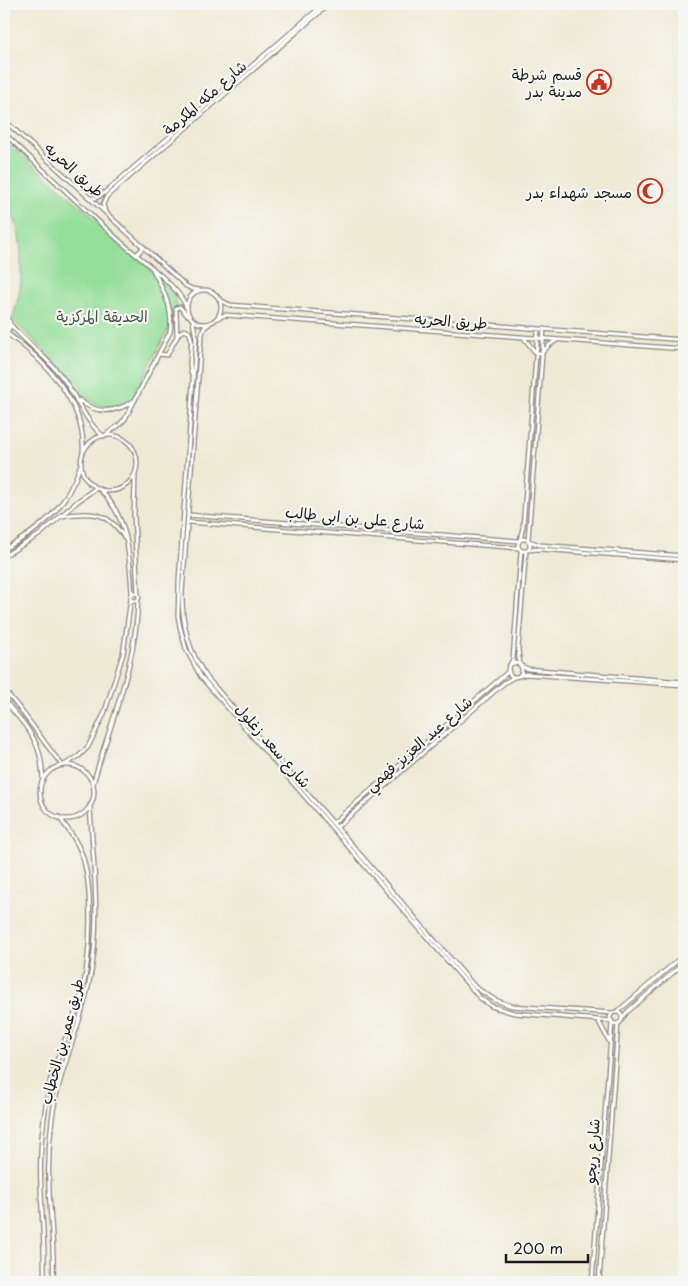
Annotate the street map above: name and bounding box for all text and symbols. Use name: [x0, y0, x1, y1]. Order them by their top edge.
street label: شارع مكه المكرمة: [157, 54, 251, 140]
place label: قسم شرطة مدينة بدر: [512, 62, 582, 102]
public building icon: قسم شرطة مدينة بدر: [586, 69, 612, 95]
street label: طريق الحريه: [40, 136, 110, 202]
mosque icon: مسجد شهداء بدر: [637, 178, 663, 204]
place label: مسجد شهداء بدر: [526, 180, 632, 203]
park label: الحديقة المركزية: [56, 304, 148, 327]
street label: طريق الحريه: [414, 306, 488, 334]
street label: شارع على بن ابى طالب: [284, 499, 426, 535]
street label: شارع عبد العزيز فهمي: [359, 690, 479, 798]
street label: شارع سعد زغلول: [231, 698, 317, 792]
street label: طريق عمر بن الخطاب: [33, 976, 89, 1106]
street label: شارع ريجو: [577, 1118, 605, 1185]
scale bar: [506, 1231, 588, 1263]
text: 200 m: [513, 1236, 563, 1259]

